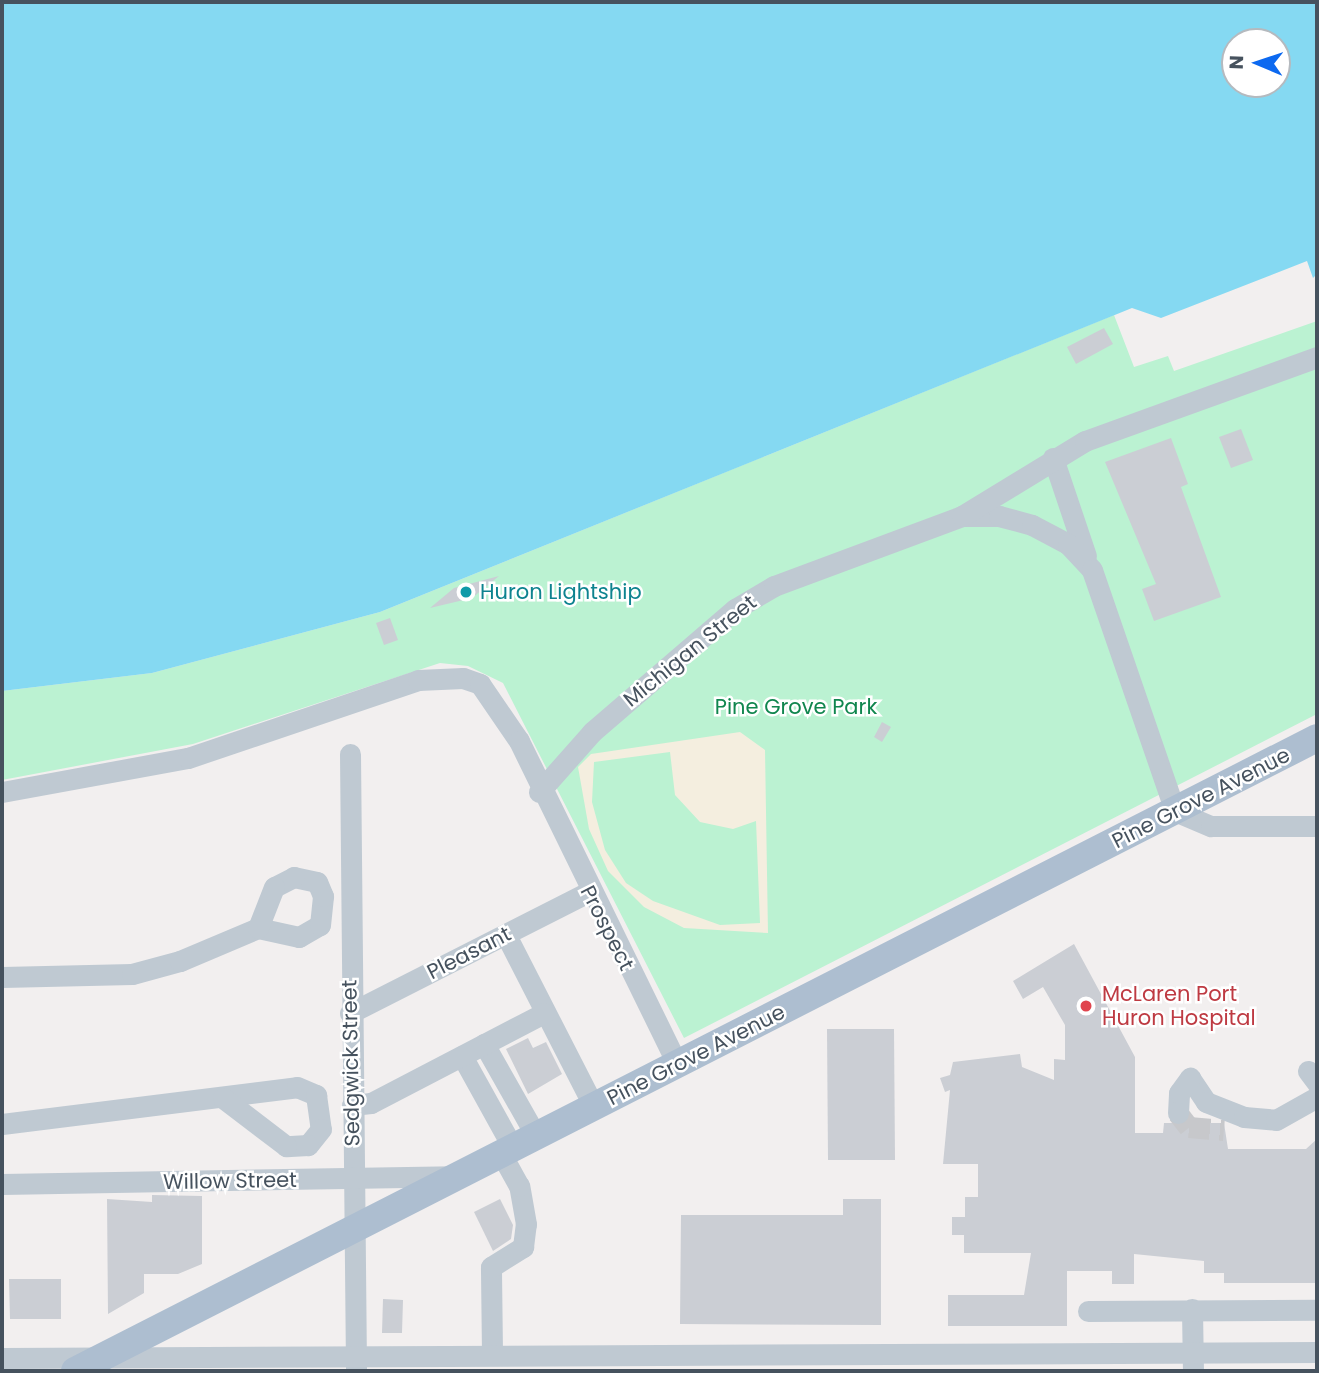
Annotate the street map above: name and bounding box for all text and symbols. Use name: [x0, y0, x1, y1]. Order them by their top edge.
north arrow: [1221, 28, 1291, 98]
text: N: [1223, 55, 1250, 70]
place label: Huron Lightship: [480, 579, 642, 605]
marker: Huron Lightship: [458, 584, 474, 600]
street label: Michigan Street: [619, 590, 761, 712]
park label: Pine Grove Park: [715, 694, 877, 720]
street label: Pine Grove Avenue: [1108, 742, 1294, 854]
street label: Prospect: [575, 881, 639, 975]
street label: Pleasant: [423, 921, 515, 985]
street label: Sedgwick Street: [337, 979, 365, 1147]
place label: McLaren Port Huron Hospital: [1102, 981, 1256, 1031]
marker: McLaren Port Huron Hospital: [1076, 996, 1096, 1016]
street label: Pine Grove Avenue: [603, 999, 789, 1111]
street label: Willow Street: [163, 1167, 297, 1195]

